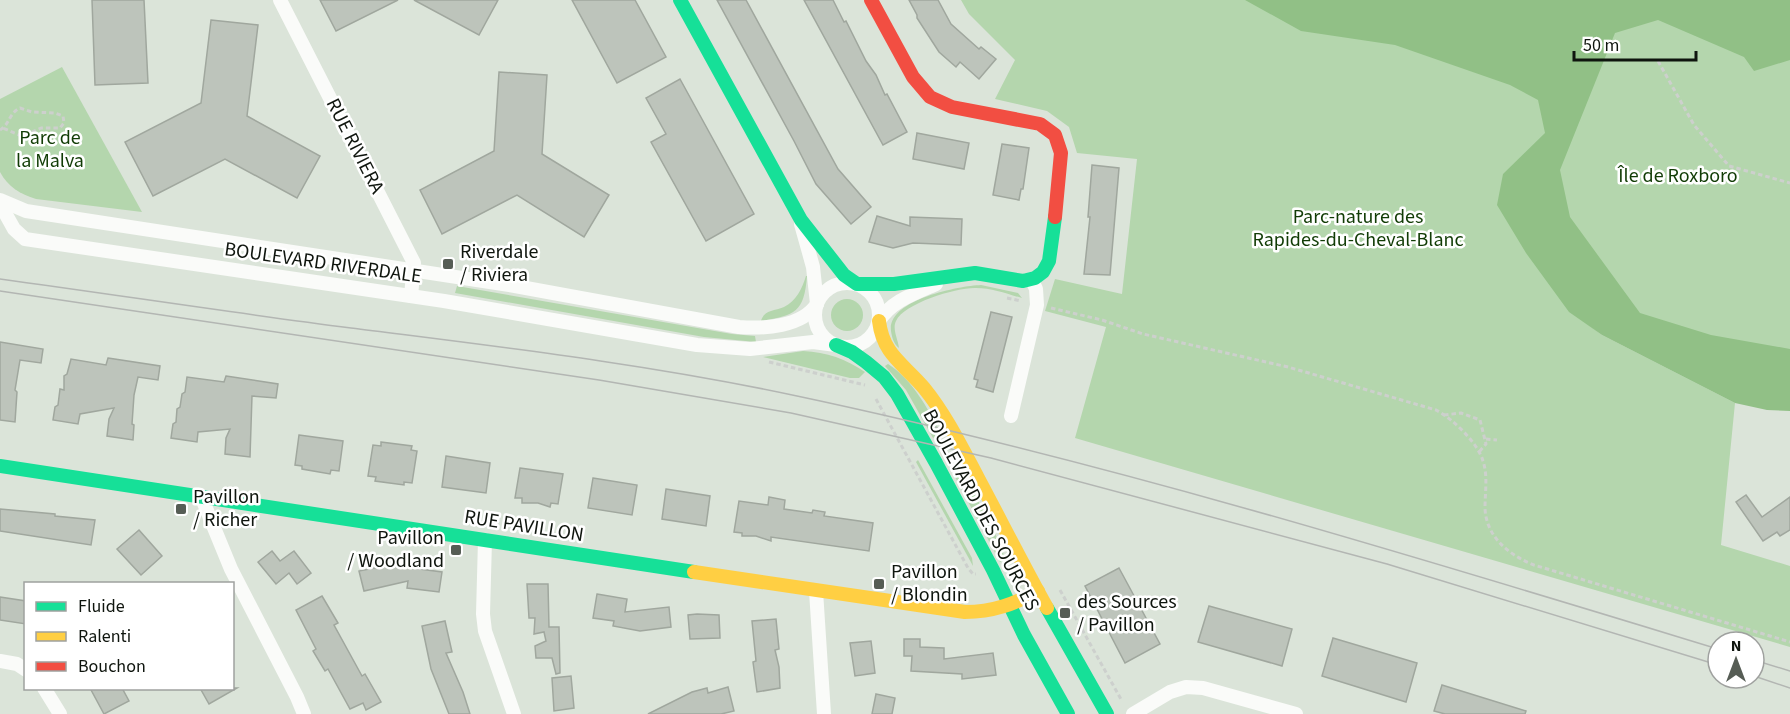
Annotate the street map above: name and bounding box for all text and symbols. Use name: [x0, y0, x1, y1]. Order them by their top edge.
scale bar: [1574, 24, 1696, 62]
text: 50 m: [1583, 33, 1619, 58]
street label: RUE RIVIERA: [319, 93, 391, 199]
park label: Parc de la Malva: [16, 124, 84, 175]
park label: Île de Roxboro: [1617, 162, 1738, 190]
park label: Parc-nature des Rapides-du-Cheval-Blanc: [1252, 203, 1464, 254]
street label: BOULEVARD RIVERDALE: [223, 235, 423, 291]
place label: Riverdale / Riviera: [460, 238, 539, 289]
marker: Riverdale / Riviera: [441, 257, 455, 271]
street label: BOULEVARD DES SOURCES: [916, 404, 1046, 616]
place label: Pavillon / Richer: [193, 483, 260, 534]
marker: Pavillon / Richer: [174, 502, 188, 516]
street label: RUE PAVILLON: [462, 503, 586, 549]
place label: Pavillon / Woodland: [347, 524, 444, 575]
marker: Pavillon / Woodland: [449, 543, 463, 557]
place label: Pavillon / Blondin: [891, 558, 968, 609]
marker: Pavillon / Blondin: [872, 577, 886, 591]
legend: [24, 582, 234, 690]
place label: des Sources / Pavillon: [1077, 588, 1177, 639]
text: Fluide: [78, 594, 125, 619]
marker: des Sources / Pavillon: [1058, 606, 1072, 620]
text: Ralenti: [78, 624, 131, 649]
north arrow: [1706, 630, 1766, 690]
text: N: [1731, 635, 1741, 657]
text: Bouchon: [78, 654, 146, 679]

